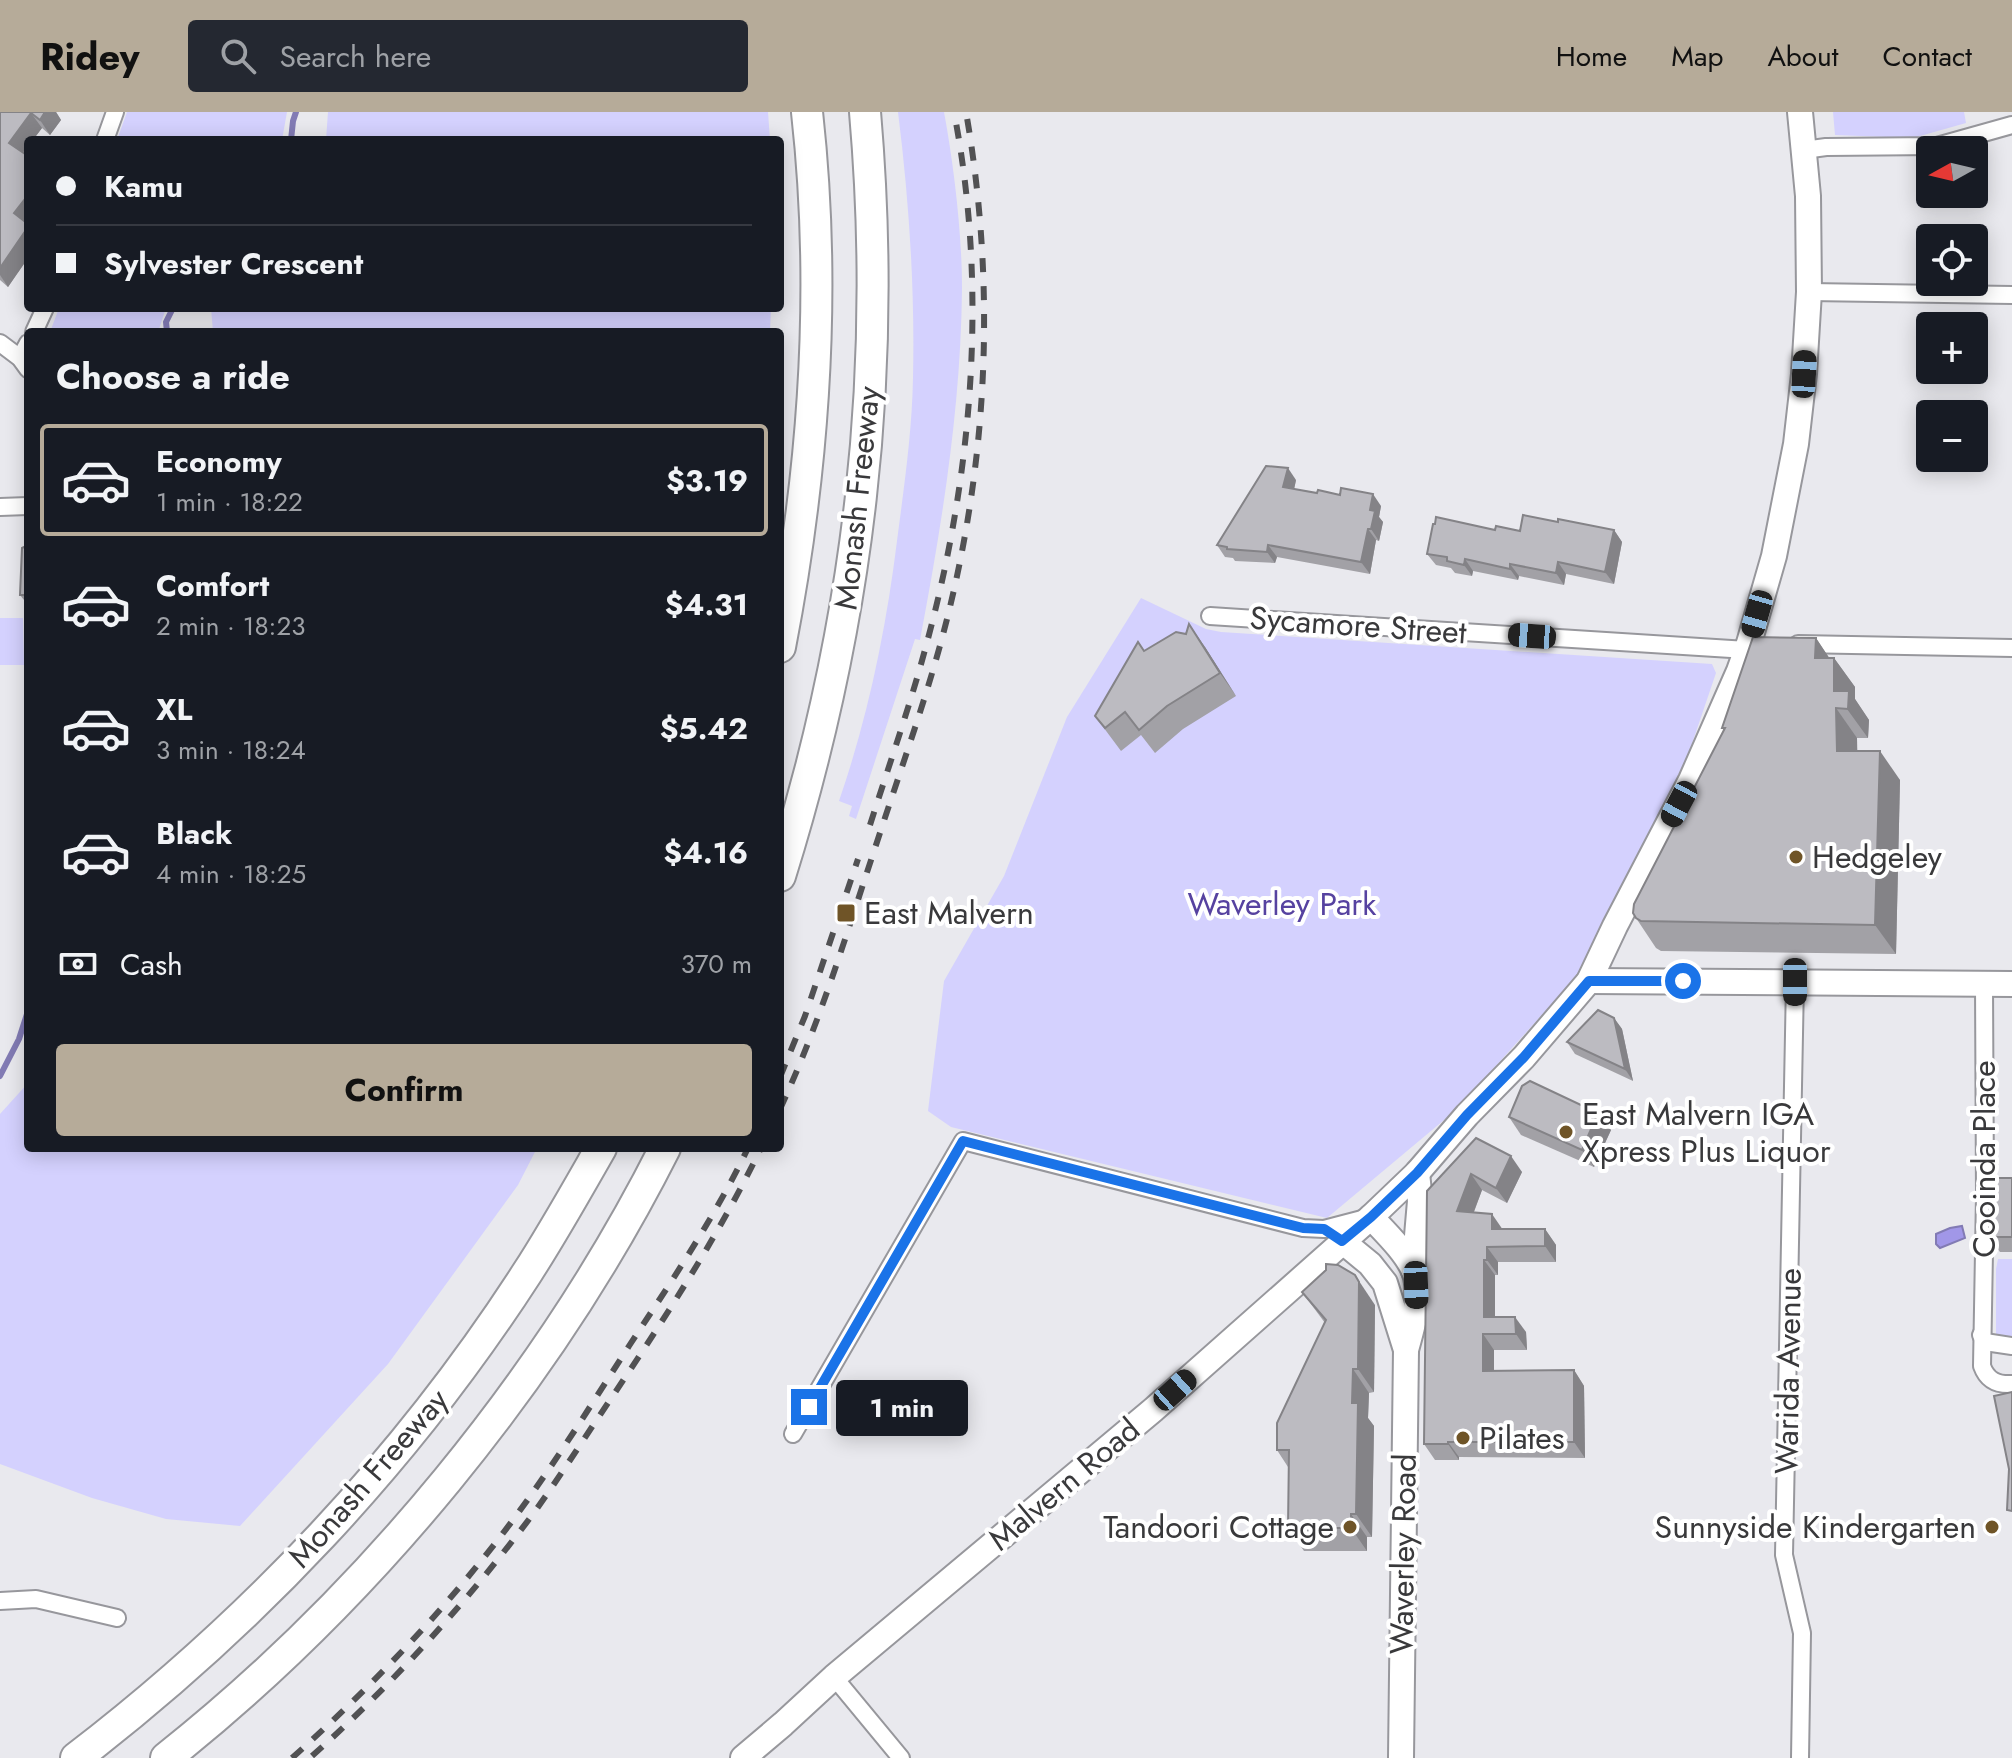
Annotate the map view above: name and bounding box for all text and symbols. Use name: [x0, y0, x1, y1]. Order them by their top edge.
search box: [188, 20, 748, 92]
text: Ridey: [40, 29, 140, 84]
icon: search: [216, 34, 260, 78]
text: Search here: [280, 35, 431, 78]
text: Home: [1556, 36, 1627, 77]
text: Map: [1671, 36, 1723, 77]
text: About: [1767, 36, 1839, 77]
text: Contact: [1883, 36, 1972, 77]
north arrow: [1916, 136, 1988, 208]
map controls: [1916, 136, 1988, 472]
text: Kamu: [104, 165, 183, 208]
button: locate: [1916, 224, 1988, 296]
text: Sylvester Crescent: [104, 242, 363, 285]
button: +: [1916, 312, 1988, 384]
car: [1791, 349, 1817, 399]
text: Choose a ride: [56, 350, 290, 402]
street label: Monash Freeway: [822, 383, 892, 612]
button: −: [1916, 400, 1988, 472]
text: Economy: [156, 440, 282, 483]
icon: car: [60, 444, 132, 516]
text: $3.19: [666, 459, 748, 502]
text: 1 min · 18:22: [156, 483, 303, 521]
text: Comfort: [156, 564, 269, 607]
icon: car: [60, 568, 132, 640]
text: $4.31: [665, 583, 748, 626]
car: [1739, 588, 1775, 640]
street label: Sycamore Street: [1248, 594, 1468, 656]
text: 2 min · 18:23: [156, 607, 305, 645]
car: [1507, 622, 1557, 650]
text: XL: [156, 688, 192, 731]
icon: car: [60, 692, 132, 764]
text: $5.42: [660, 707, 748, 750]
text: 3 min · 18:24: [156, 731, 306, 769]
car: [1657, 777, 1701, 831]
text: Black: [156, 812, 232, 855]
icon: car: [60, 816, 132, 888]
text: $4.16: [663, 831, 748, 874]
place label: Hedgeley: [1812, 834, 1943, 880]
marker: Hedgeley: [1787, 848, 1805, 866]
text: 4 min · 18:25: [156, 855, 306, 893]
park label: Waverley Park: [1188, 881, 1377, 927]
place label: East Malvern: [864, 890, 1034, 936]
marker: East Malvern: [835, 902, 857, 924]
icon: cash: [56, 942, 100, 986]
text: Cash: [120, 943, 183, 986]
text: 370 m: [681, 945, 752, 983]
car: [1783, 958, 1807, 1006]
route start: [1665, 963, 1701, 999]
button: Confirm: [56, 1044, 752, 1136]
street label: Cooinda Place: [1961, 1060, 2007, 1258]
place label: East Malvern IGA Xpress Plus Liquor: [1582, 1091, 1831, 1174]
marker: East Malvern IGA Xpress Plus Liquor: [1557, 1123, 1575, 1141]
car: [1403, 1261, 1429, 1309]
street label: Warida Avenue: [1763, 1268, 1813, 1474]
car: [1149, 1365, 1201, 1415]
street label: Monash Freeway: [277, 1378, 460, 1578]
callout: 1 min: [837, 1379, 969, 1435]
route end: [791, 1389, 827, 1425]
text: 1 min: [870, 1389, 934, 1427]
street label: Malvern Road: [978, 1407, 1150, 1561]
place label: Pilates: [1479, 1415, 1565, 1461]
marker: Pilates: [1454, 1429, 1472, 1447]
street label: Waverley Road: [1378, 1453, 1428, 1655]
place label: Tandoori Cottage: [1103, 1504, 1334, 1550]
place label: Sunnyside Kindergarten: [1655, 1504, 1976, 1550]
marker: Tandoori Cottage: [1341, 1518, 1359, 1536]
marker: Sunnyside Kindergarten: [1983, 1518, 2001, 1536]

